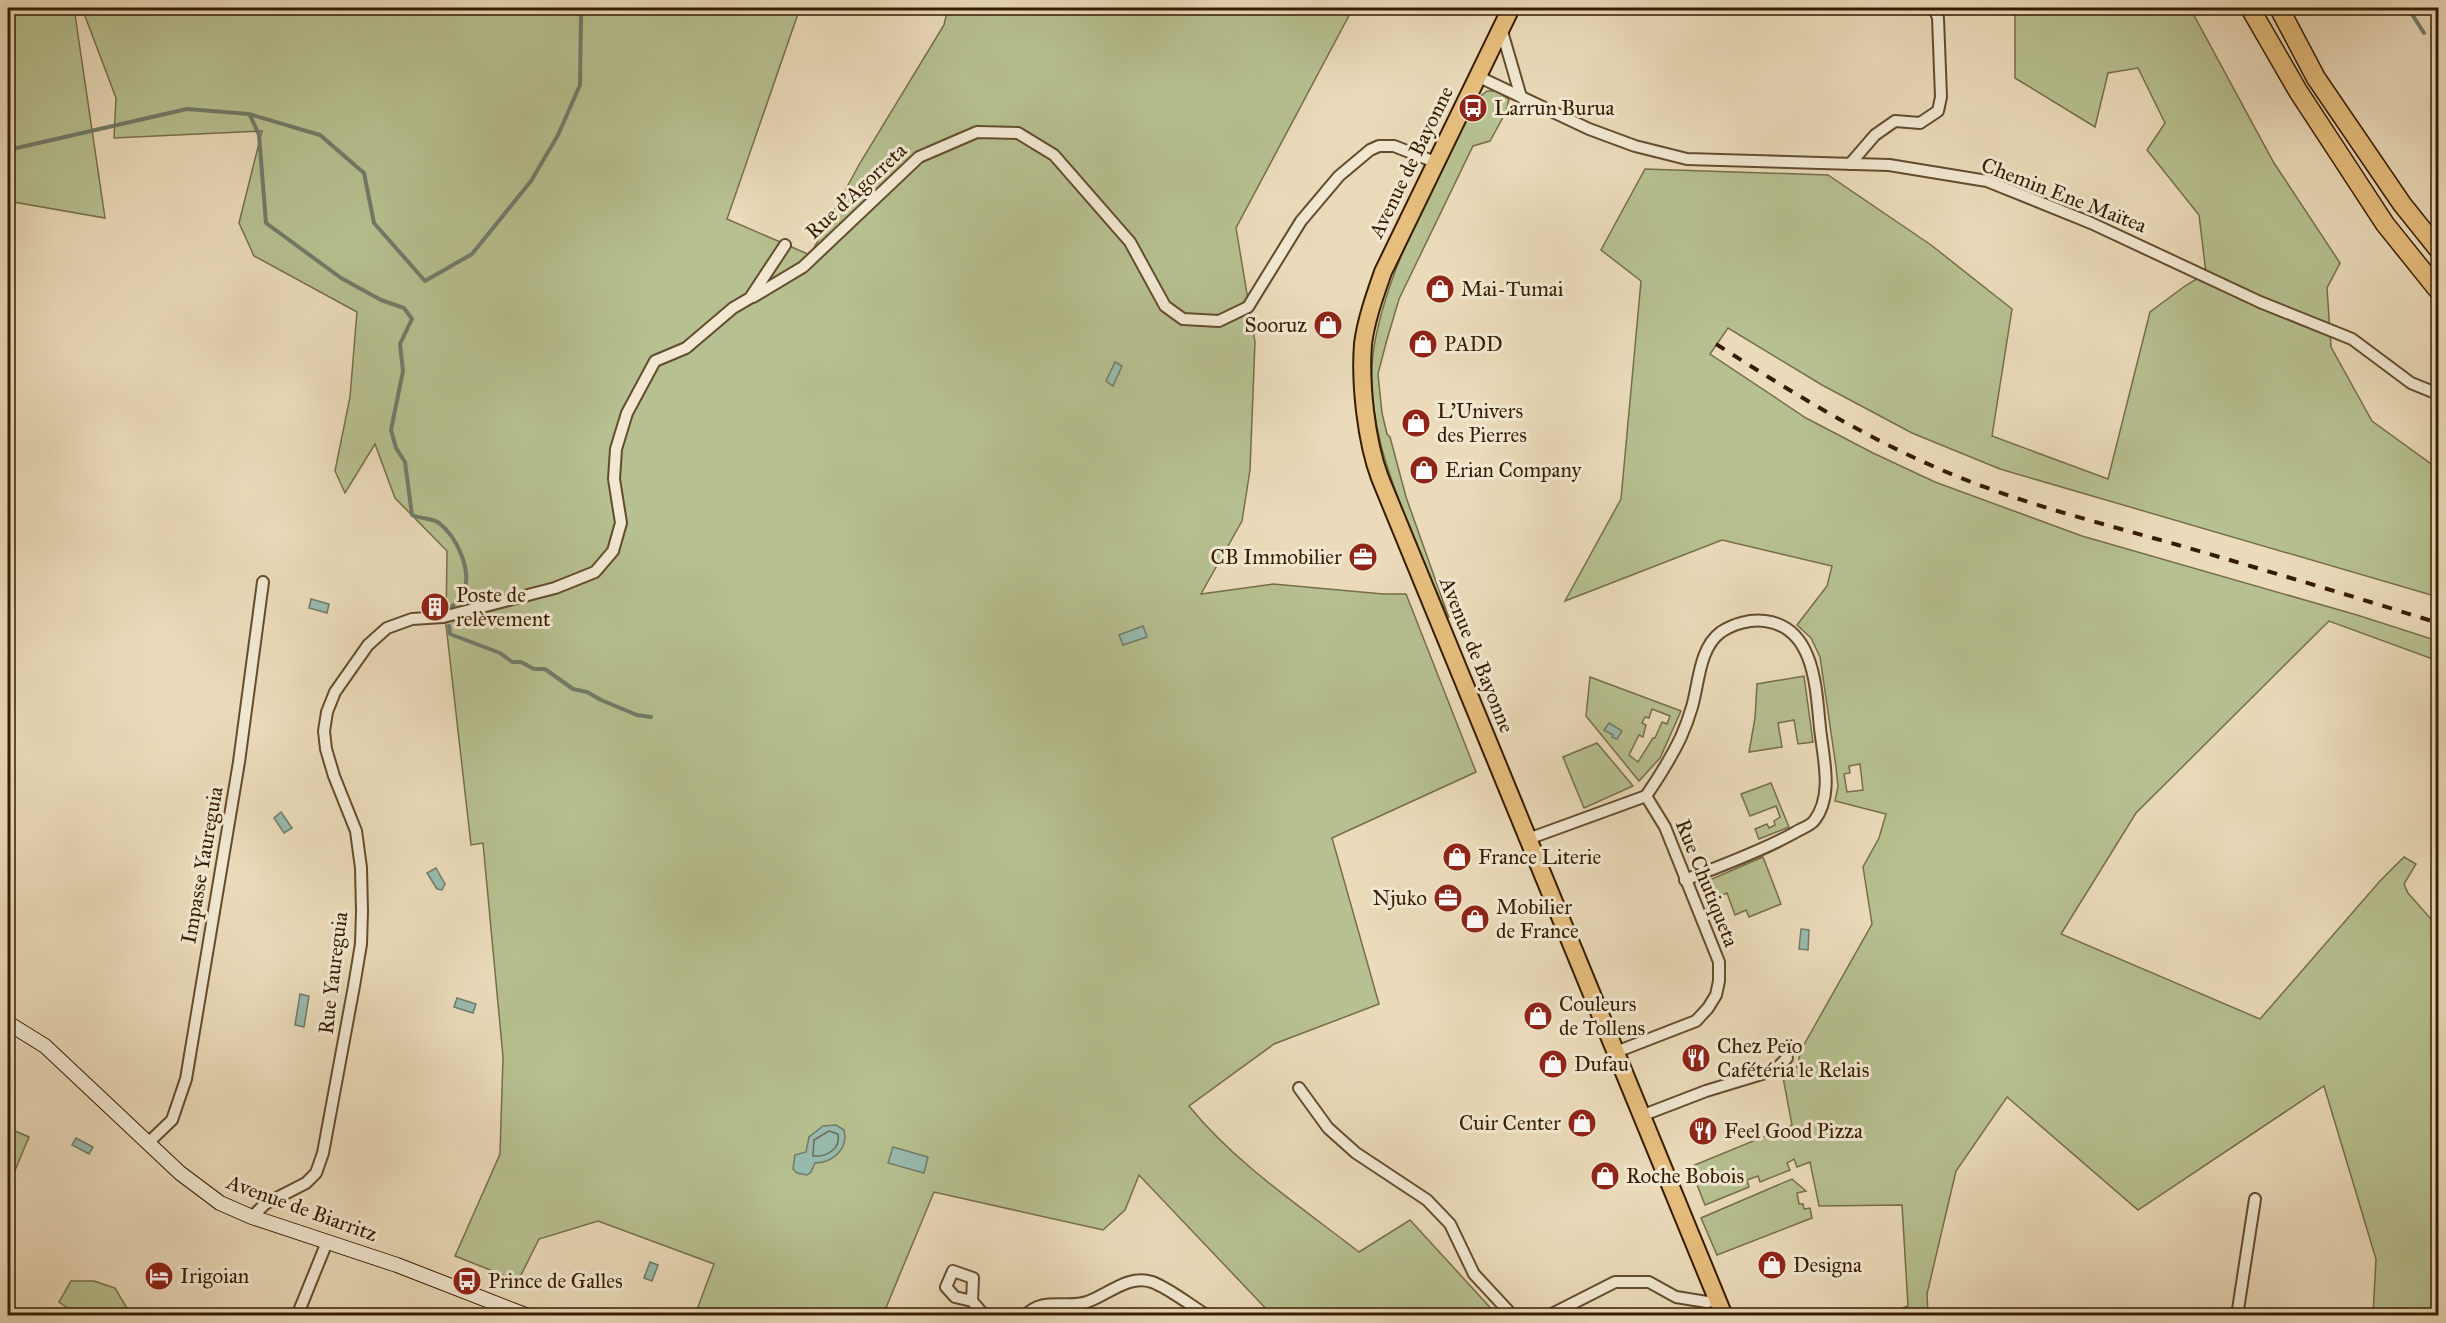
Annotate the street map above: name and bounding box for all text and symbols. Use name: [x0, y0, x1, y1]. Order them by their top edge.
street label: Avenue de Bayonne: [1363, 82, 1459, 243]
bus stop icon: Larrun Burua: [1457, 92, 1489, 124]
place label: Larrun Burua: [1494, 95, 1615, 121]
street label: Rue d'Agorreta: [800, 137, 912, 245]
street label: Chemin Ene Maïtea: [1978, 152, 2150, 239]
shop icon: Mai-Tumai: [1424, 273, 1456, 305]
place label: Mai-Tumai: [1461, 276, 1564, 302]
shop icon: Sooruz: [1312, 309, 1344, 341]
place label: Sooruz: [1245, 312, 1307, 338]
shop icon: PADD: [1407, 328, 1439, 360]
place label: PADD: [1444, 331, 1503, 357]
place label: L'Univers des Pierres: [1437, 398, 1527, 448]
shop icon: L'Univers des Pierres: [1400, 407, 1432, 439]
shop icon: Erian Company: [1408, 454, 1440, 486]
place label: Erian Company: [1445, 457, 1582, 483]
office icon: CB Immobilier: [1347, 541, 1379, 573]
place label: CB Immobilier: [1210, 544, 1342, 570]
street label: Avenue de Bayonne: [1434, 572, 1520, 737]
place label: Poste de relèvement: [456, 582, 551, 632]
building icon: Poste de relèvement: [419, 591, 451, 623]
street label: Impasse Yaureguia: [175, 784, 229, 946]
street label: Rue Chutiqueta: [1670, 815, 1744, 951]
shop icon: France Literie: [1441, 841, 1473, 873]
place label: France Literie: [1478, 844, 1601, 870]
office icon: Njuko: [1432, 882, 1464, 914]
place label: Njuko: [1373, 885, 1427, 911]
place label: Mobilier de France: [1496, 894, 1579, 944]
shop icon: Mobilier de France: [1459, 903, 1491, 935]
street label: Rue Yaureguia: [313, 910, 353, 1036]
place label: Couleurs de Tollens: [1559, 991, 1645, 1041]
shop icon: Couleurs de Tollens: [1522, 1000, 1554, 1032]
place label: Chez Peïo Cafétéria le Relais: [1717, 1033, 1869, 1083]
restaurant icon: Chez Peïo Cafétéria le Relais: [1680, 1042, 1712, 1074]
shop icon: Dufau: [1537, 1048, 1569, 1080]
place label: Dufau: [1574, 1051, 1629, 1077]
shop icon: Cuir Center: [1566, 1107, 1598, 1139]
place label: Cuir Center: [1459, 1110, 1561, 1136]
restaurant icon: Feel Good Pizza: [1687, 1115, 1719, 1147]
place label: Feel Good Pizza: [1724, 1118, 1863, 1144]
shop icon: Roche Bobois: [1589, 1160, 1621, 1192]
place label: Roche Bobois: [1626, 1163, 1744, 1189]
street label: Avenue de Biarritz: [222, 1168, 381, 1247]
shop icon: Designa: [1756, 1249, 1788, 1281]
place label: Designa: [1793, 1252, 1862, 1278]
hotel icon: Irigoian: [143, 1260, 175, 1292]
place label: Irigoian: [180, 1263, 249, 1289]
bus stop icon: Prince de Galles: [451, 1265, 483, 1297]
place label: Prince de Galles: [488, 1268, 623, 1294]

